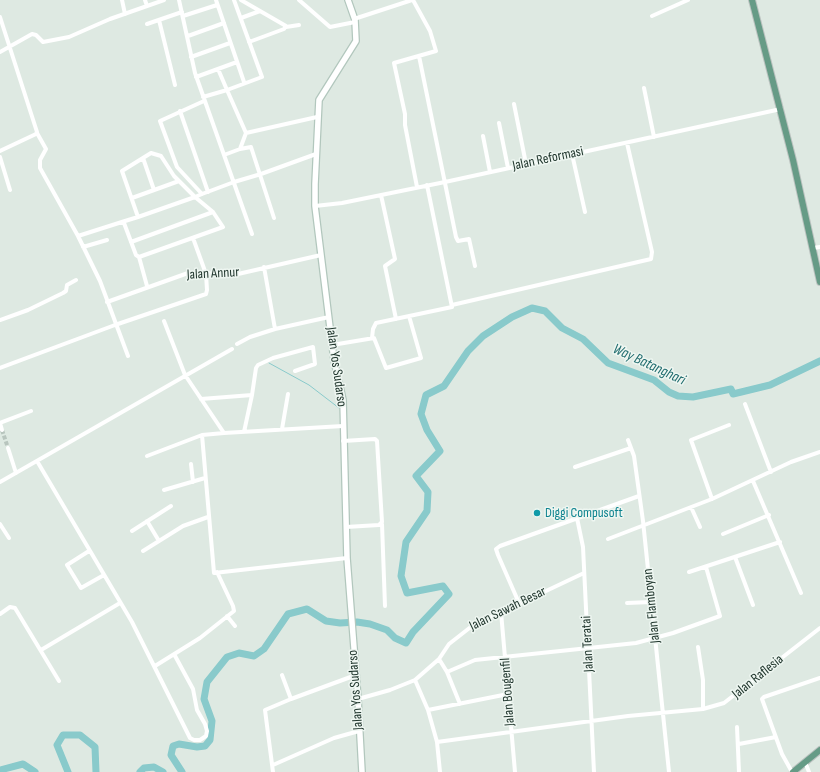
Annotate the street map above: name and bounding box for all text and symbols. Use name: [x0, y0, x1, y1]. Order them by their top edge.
street label: Jalan Reformasi: [511, 143, 585, 175]
street label: Jalan Annur: [186, 264, 240, 284]
street label: Jalan Yos Sudarso: [322, 326, 350, 408]
water label: Way Batanghari: [610, 340, 688, 390]
place label: Diggi Compusoft: [545, 505, 623, 521]
marker: Diggi Compusoft: [532, 508, 542, 518]
street label: Jalan Flamboyan: [640, 568, 664, 644]
street label: Jalan Sawah Besar: [467, 583, 549, 635]
street label: Jalan Teratai: [578, 615, 598, 673]
street label: Jalan Yos Sudarso: [345, 649, 367, 731]
street label: Jalan Raflesia: [729, 651, 787, 703]
street label: Jalan Bougenfil: [497, 657, 519, 727]

